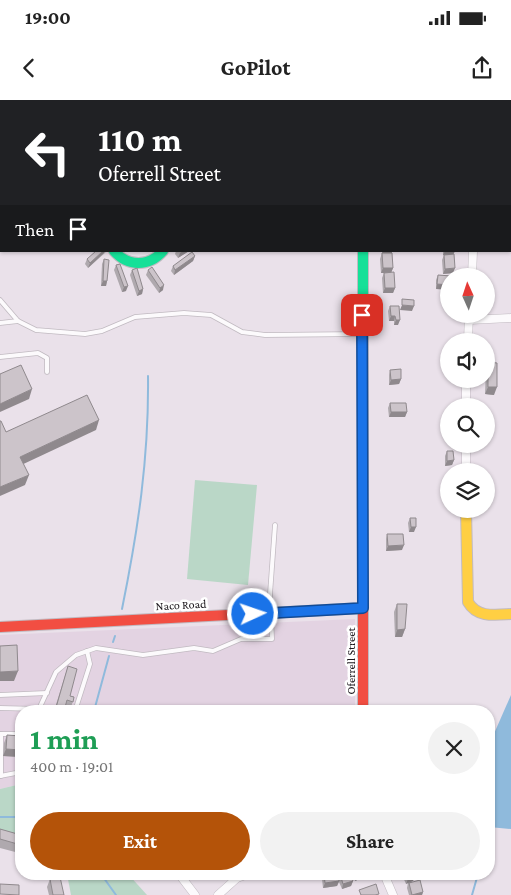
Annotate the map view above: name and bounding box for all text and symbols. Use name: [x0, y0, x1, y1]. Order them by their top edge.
text: 19:00: [25, 7, 71, 28]
icon: back: [15, 54, 43, 82]
icon: share: [468, 54, 496, 82]
text: GoPilot: [221, 55, 291, 80]
icon: left: [15, 120, 80, 185]
text: 110 m: [98, 120, 182, 159]
text: Oferrell Street: [98, 161, 221, 186]
icon: arrive: [64, 215, 92, 243]
text: Then: [15, 219, 54, 240]
north arrow: [440, 268, 495, 322]
map controls: [440, 268, 495, 518]
pin: [341, 294, 383, 336]
icon: arrive: [348, 301, 376, 329]
button: sound: [440, 333, 495, 388]
button: search: [440, 398, 495, 453]
button: layers: [440, 463, 495, 518]
position arrow: [226, 587, 278, 639]
street label: Naco Road: [155, 597, 207, 613]
street label: Oferrell Street: [344, 626, 358, 695]
text: 1 min: [30, 722, 98, 755]
button: close: [428, 722, 480, 774]
text: 400 m · 19:01: [30, 758, 113, 775]
button: Exit: [30, 812, 250, 870]
button: Share: [260, 812, 480, 870]

